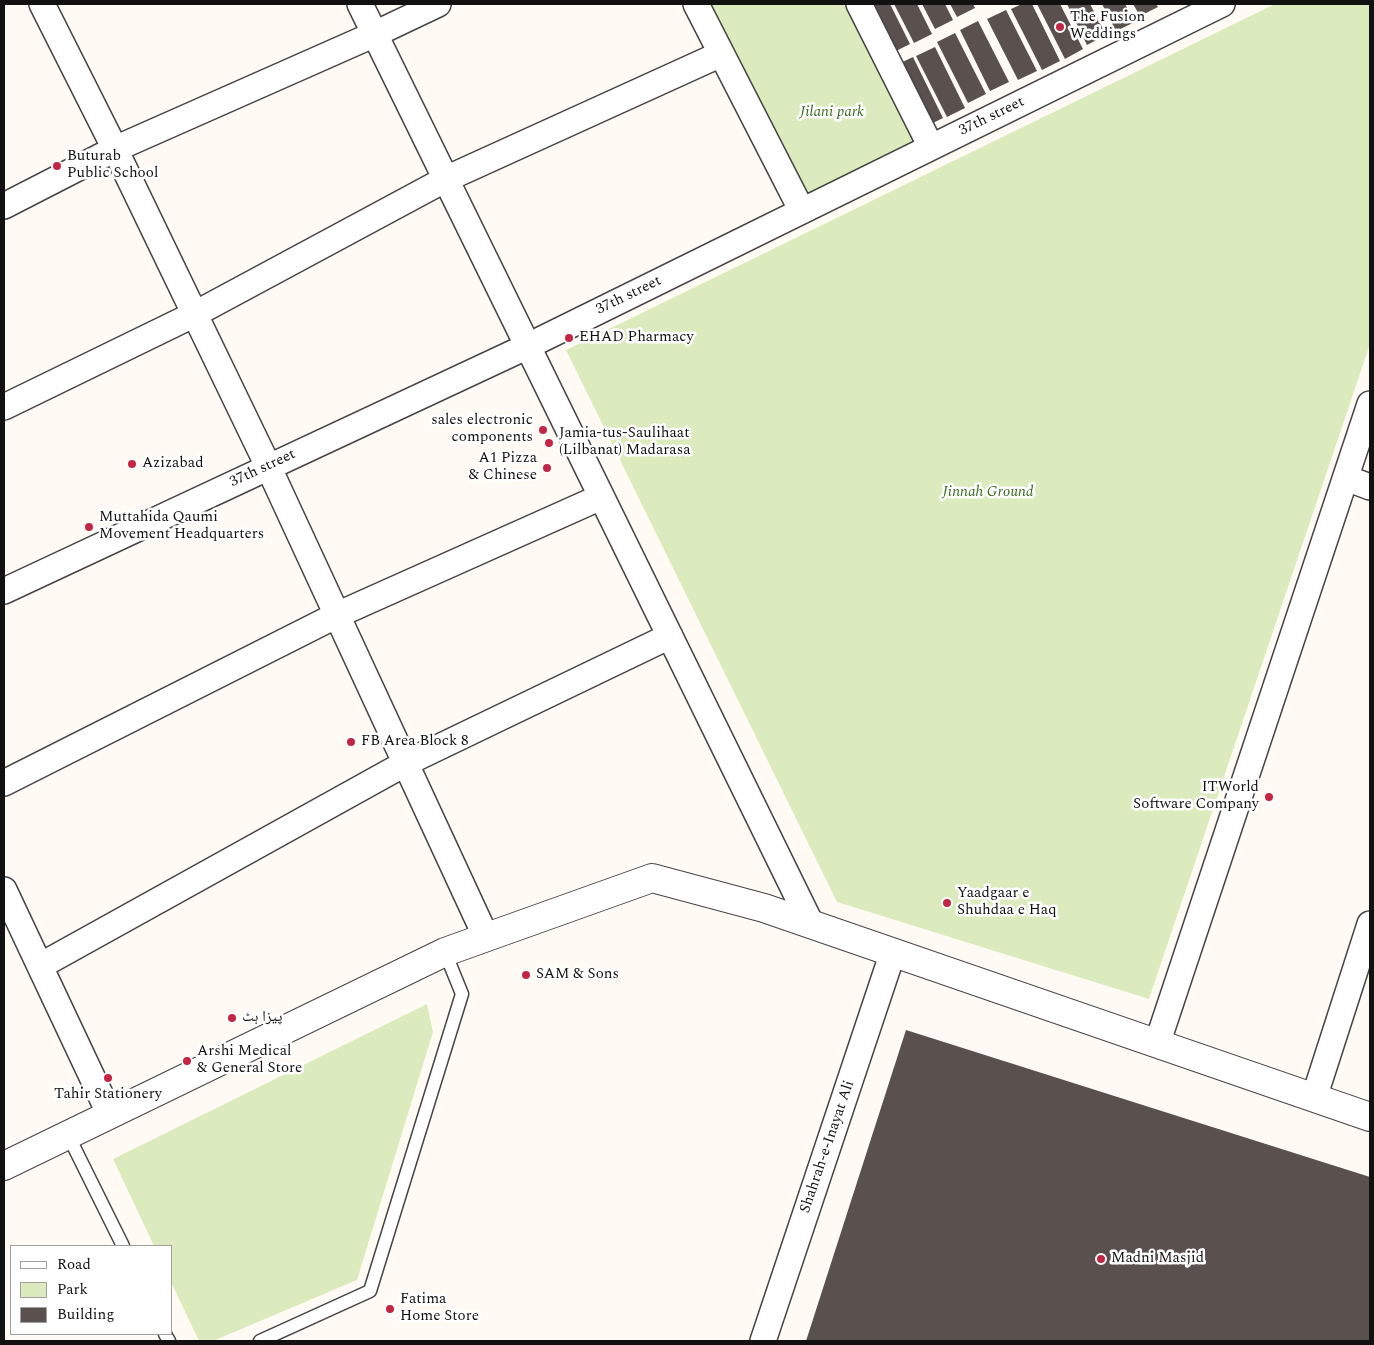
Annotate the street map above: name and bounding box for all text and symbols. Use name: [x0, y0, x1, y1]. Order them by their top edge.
place label: The Fusion Weddings: [1070, 9, 1145, 44]
marker: The Fusion Weddings: [1054, 21, 1066, 33]
street label: 37th street: [956, 93, 1028, 141]
park label: Jilani park: [800, 104, 864, 122]
place label: Buturab Public School: [67, 148, 158, 183]
marker: Buturab Public School: [51, 160, 63, 172]
street label: 37th street: [593, 272, 665, 320]
place label: EHAD Pharmacy: [579, 329, 694, 347]
marker: EHAD Pharmacy: [563, 332, 575, 344]
place label: sales electronic components: [431, 412, 533, 447]
marker: sales electronic components: [537, 424, 549, 436]
place label: Jamia-tus-Saulihaat (Lilbanat) Madarasa: [559, 425, 690, 460]
marker: Jamia-tus-Saulihaat (Lilbanat) Madarasa: [543, 437, 555, 449]
street label: 37th street: [227, 446, 299, 492]
place label: A1 Pizza & Chinese: [469, 450, 537, 485]
place label: Azizabad: [142, 455, 204, 473]
marker: Azizabad: [126, 458, 138, 470]
marker: A1 Pizza & Chinese: [541, 462, 553, 474]
park label: Jinnah Ground: [943, 484, 1033, 502]
place label: Muttahida Qaumi Movement Headquarters: [99, 509, 264, 544]
marker: Muttahida Qaumi Movement Headquarters: [83, 521, 95, 533]
place label: FB Area Block 8: [361, 733, 469, 751]
marker: FB Area Block 8: [345, 736, 357, 748]
place label: ITWorld Software Company: [1133, 779, 1259, 814]
marker: ITWorld Software Company: [1263, 791, 1275, 803]
place label: Yaadgaar e Shuhdaa e Haq: [957, 885, 1057, 920]
marker: Yaadgaar e Shuhdaa e Haq: [941, 897, 953, 909]
place label: SAM & Sons: [536, 966, 619, 984]
marker: SAM & Sons: [520, 969, 532, 981]
place label: پیزا ہٹ: [242, 1009, 282, 1027]
marker: پیزا ہٹ: [226, 1012, 238, 1024]
place label: Arshi Medical & General Store: [197, 1043, 302, 1078]
marker: Arshi Medical & General Store: [181, 1055, 193, 1067]
marker: Tahir Stationery: [102, 1072, 114, 1084]
street label: Shahrah-e-Inayat Ali: [797, 1078, 859, 1216]
place label: Tahir Stationery: [54, 1086, 162, 1104]
legend: [10, 1245, 172, 1335]
place label: Madni Masjid: [1111, 1250, 1204, 1268]
text: Road: [57, 1253, 91, 1276]
marker: Madni Masjid: [1095, 1253, 1107, 1265]
text: Park: [57, 1278, 88, 1301]
place label: Fatima Home Store: [400, 1291, 479, 1326]
text: Building: [57, 1303, 114, 1326]
marker: Fatima Home Store: [384, 1303, 396, 1315]

